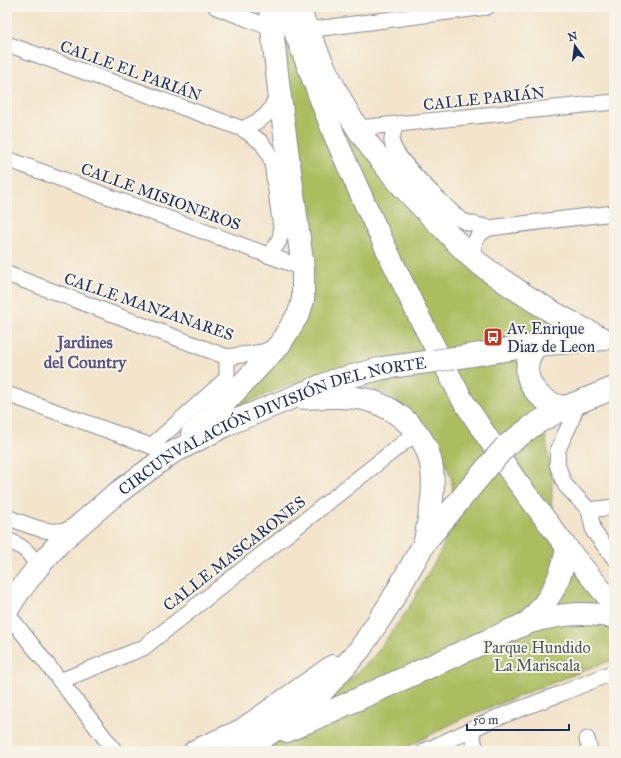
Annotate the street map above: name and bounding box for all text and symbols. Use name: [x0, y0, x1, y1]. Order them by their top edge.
north arrow: [555, 26, 595, 66]
text: N: [567, 29, 579, 44]
street label: CALLE EL PARIÁN: [58, 35, 205, 105]
street label: CALLE PARIÁN: [422, 82, 546, 114]
street label: CALLE MISIONEROS: [78, 159, 243, 234]
street label: CALLE MANZANARES: [62, 269, 236, 344]
place label: Av. Enrique Diaz de Leon: [506, 319, 595, 356]
bus stop icon: Av. Enrique Diaz de Leon: [482, 326, 504, 348]
district label: Jardines del Country: [44, 332, 127, 373]
street label: CIRCUNVALACIÓN DIVISIÓN DEL NORTE: [114, 353, 427, 499]
street label: CALLE MASCARONES: [159, 492, 309, 615]
park label: Parque Hundido La Mariscala: [483, 638, 591, 675]
scale bar: [467, 706, 569, 732]
text: 50 m: [473, 713, 498, 727]

